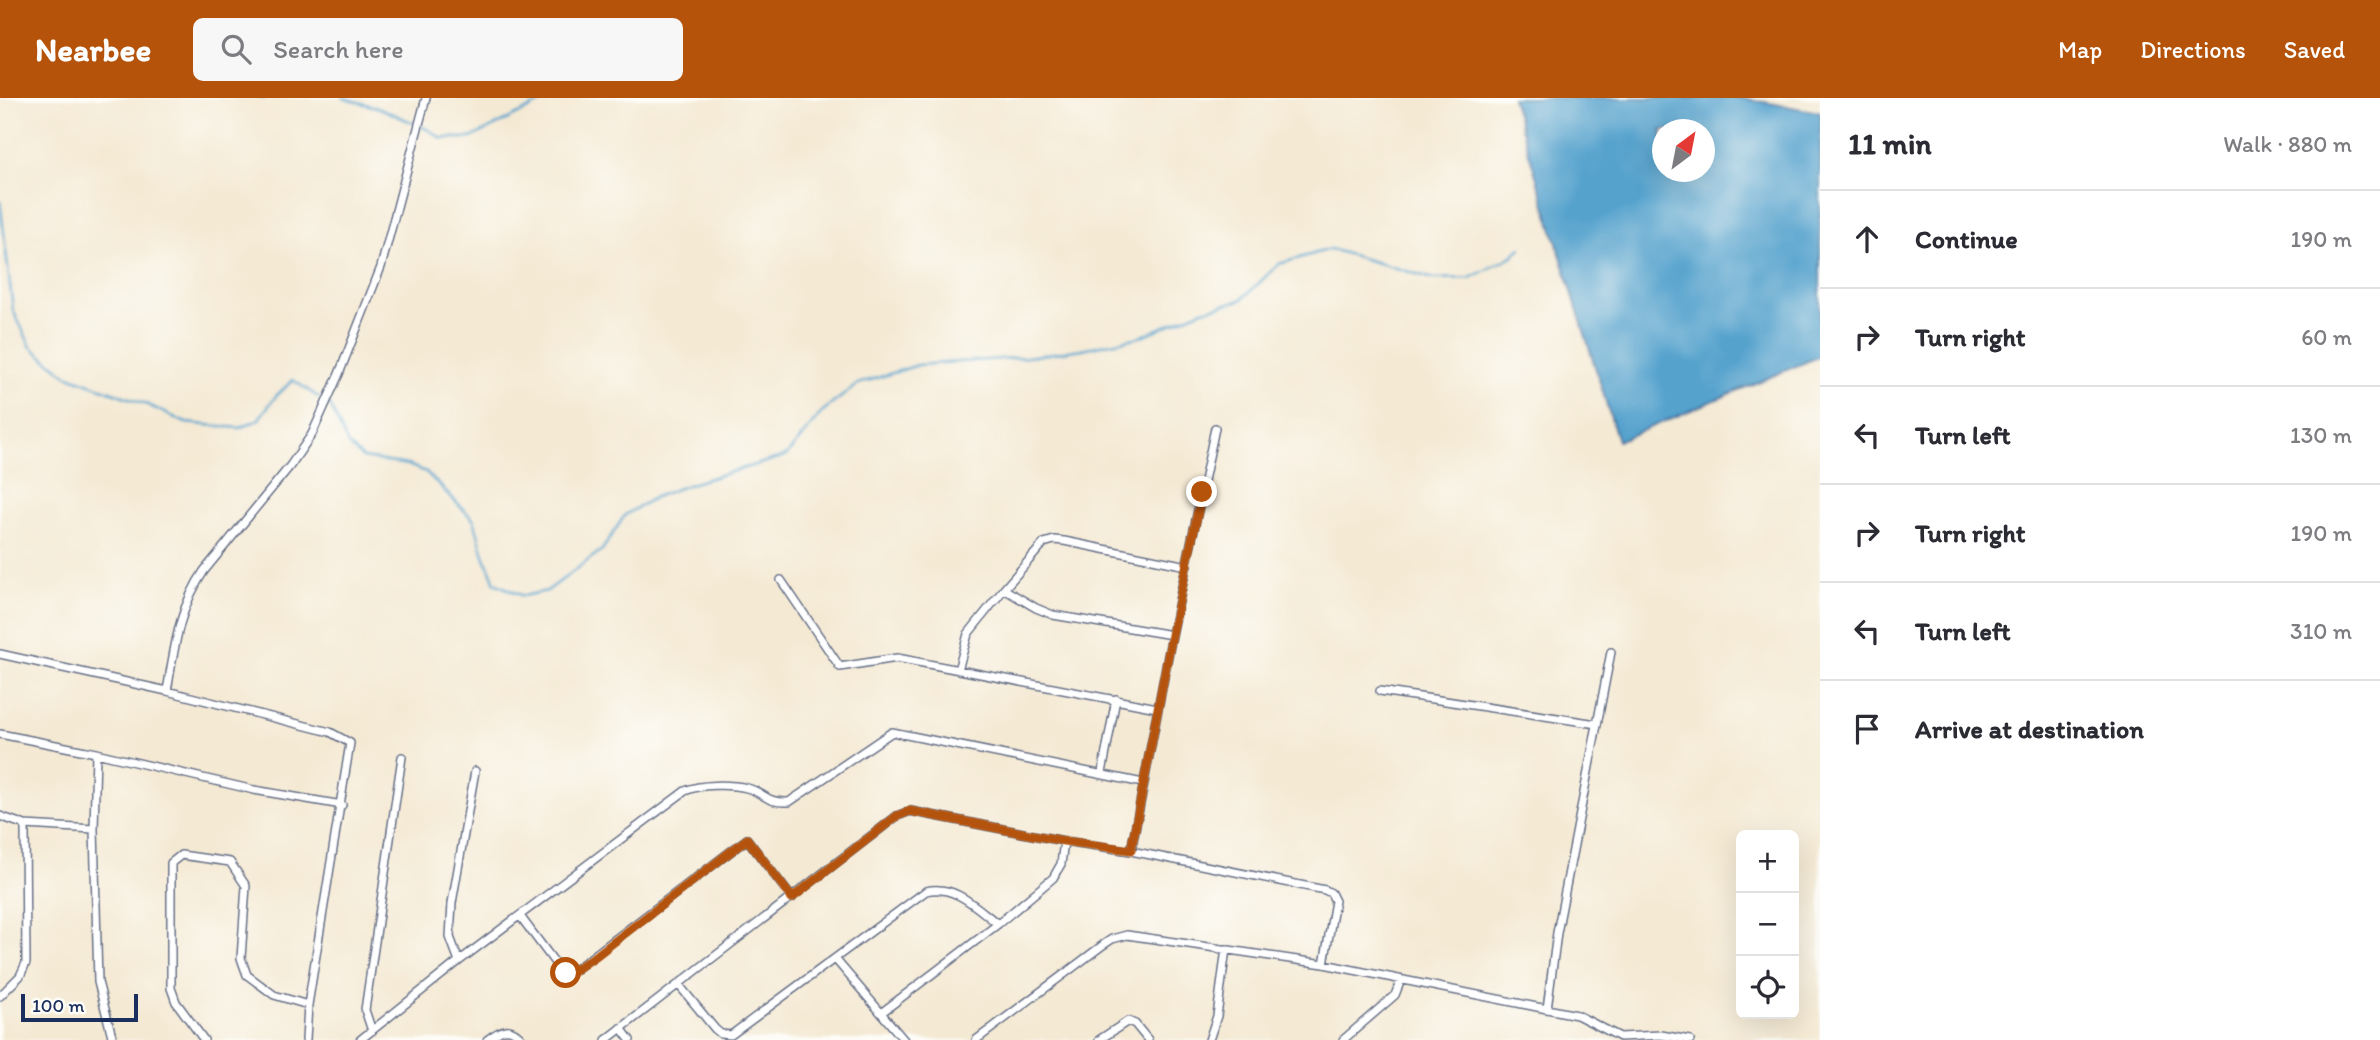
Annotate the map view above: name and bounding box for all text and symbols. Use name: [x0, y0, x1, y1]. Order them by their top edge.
search box: [193, 18, 683, 81]
text: Nearbee: [35, 30, 151, 69]
icon: search: [217, 30, 255, 68]
text: Search here: [273, 33, 404, 65]
text: Map: [2058, 35, 2102, 64]
text: Directions: [2140, 35, 2246, 64]
text: Saved: [2284, 35, 2345, 64]
north arrow: [1652, 119, 1715, 182]
text: 11 min: [1848, 125, 1932, 162]
text: Walk · 880 m: [2223, 130, 2352, 158]
icon: ahead: [1848, 220, 1886, 258]
text: Continue: [1915, 223, 2018, 255]
text: 190 m: [2291, 225, 2352, 253]
icon: right: [1848, 318, 1886, 356]
text: Turn right: [1915, 321, 2026, 353]
text: 60 m: [2301, 323, 2352, 351]
icon: left: [1848, 416, 1886, 454]
text: Turn left: [1915, 419, 2011, 451]
text: 130 m: [2290, 421, 2352, 449]
route end: [1186, 476, 1217, 507]
icon: right: [1848, 514, 1886, 552]
text: Turn right: [1915, 517, 2026, 549]
text: 190 m: [2291, 519, 2352, 547]
icon: left: [1848, 612, 1886, 650]
text: Turn left: [1915, 615, 2011, 647]
text: 310 m: [2290, 617, 2352, 645]
icon: arrive: [1848, 710, 1886, 748]
text: Arrive at destination: [1915, 713, 2144, 745]
map controls: [1736, 830, 1799, 1019]
button: +: [1736, 830, 1799, 893]
button: −: [1736, 893, 1799, 956]
button: locate: [1736, 956, 1799, 1019]
route start: [550, 957, 581, 988]
scale bar: [21, 991, 138, 1023]
text: 100 m: [32, 994, 84, 1017]

